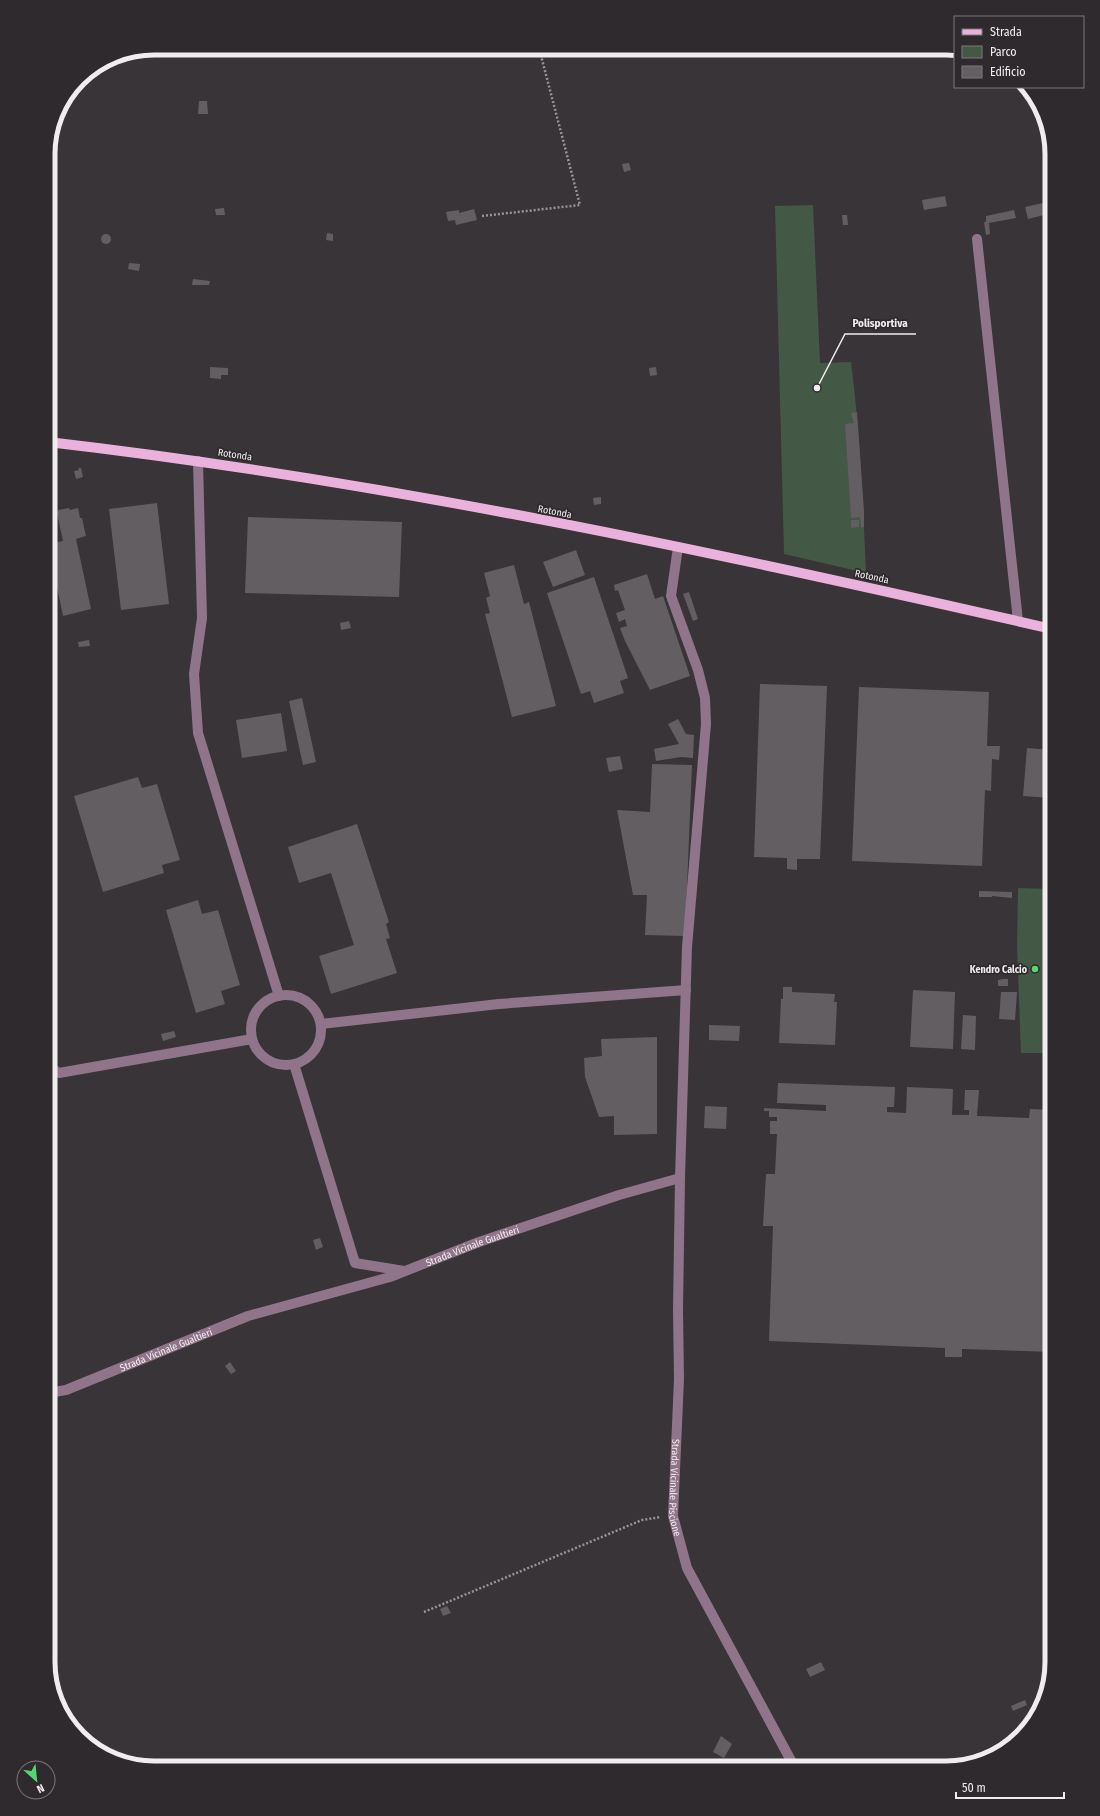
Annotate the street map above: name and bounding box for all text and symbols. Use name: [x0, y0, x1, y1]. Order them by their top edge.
legend: [954, 16, 1084, 88]
text: Strada: [990, 25, 1022, 39]
text: Parco: [990, 45, 1017, 59]
text: Edificio: [990, 65, 1026, 79]
callout: Polisportiva: [845, 311, 916, 334]
text: Polisportiva: [852, 317, 908, 330]
street label: Rotonda: [217, 447, 253, 463]
street label: Rotonda: [537, 503, 573, 521]
street label: Rotonda: [854, 568, 890, 586]
place label: Kendro Calcio: [970, 964, 1028, 976]
marker: Kendro Calcio: [1030, 964, 1040, 974]
street label: Strada Vicinale Gualtieri: [424, 1224, 521, 1269]
street label: Strada Vicinale Gualtieri: [118, 1326, 214, 1374]
street label: Strada Vicinale Piscione: [666, 1439, 683, 1538]
north arrow: [16, 1760, 56, 1800]
scale bar: [956, 1774, 1064, 1800]
text: N: [34, 1781, 46, 1796]
text: 50 m: [962, 1781, 986, 1795]

